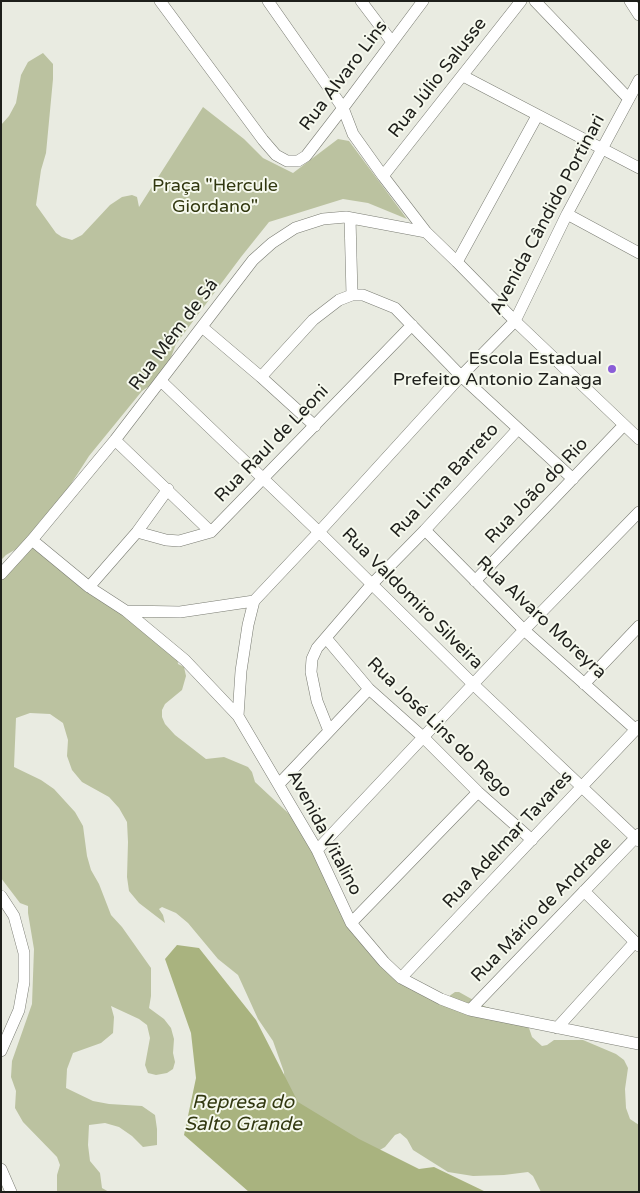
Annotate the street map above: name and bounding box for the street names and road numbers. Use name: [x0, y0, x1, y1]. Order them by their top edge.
street label: Rua Júlio Salusse: [384, 14, 492, 142]
street label: Rua Alvaro Lins: [295, 17, 393, 135]
street label: Avenida Cândido Portinari: [486, 111, 610, 319]
street label: Rua Mém de Sá: [125, 275, 223, 395]
street label: Rua Raul de Leoni: [210, 381, 334, 507]
street label: Rua Lima Barreto: [386, 419, 504, 543]
street label: Rua João do Rio: [481, 434, 593, 548]
street label: Rua Valdomiro Silveira: [337, 524, 487, 674]
street label: Rua Alvaro Moreyra: [472, 552, 610, 684]
street label: Rua José Lins do Rego: [362, 653, 516, 803]
street label: Avenida Vitalino: [282, 767, 366, 899]
street label: Rua Adelmar Tavares: [439, 767, 577, 913]
street label: Rua Mário de Andrade: [467, 833, 617, 987]

